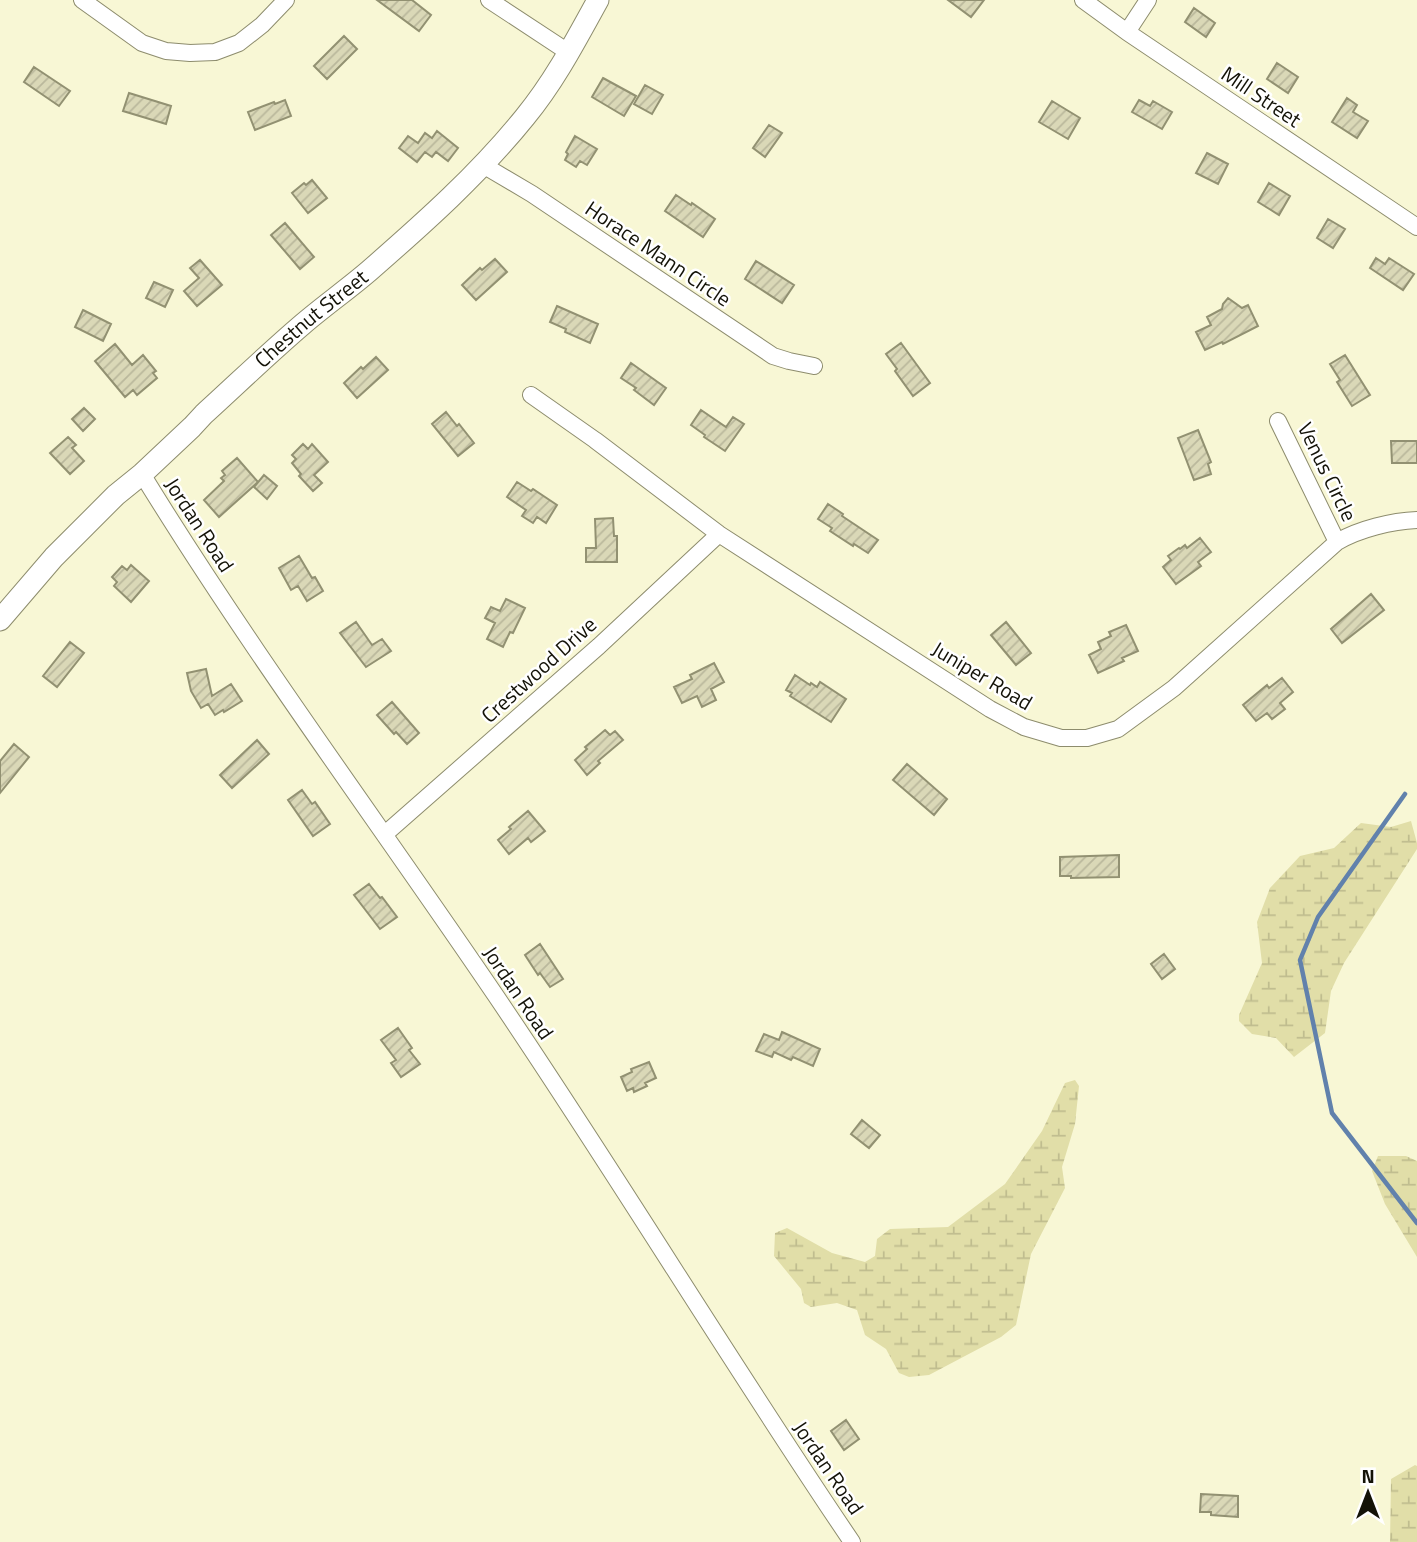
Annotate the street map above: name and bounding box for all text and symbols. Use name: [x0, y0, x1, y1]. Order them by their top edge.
street label: Mill Street: [1215, 58, 1309, 135]
street label: Horace Mann Circle: [579, 192, 738, 314]
street label: Chestnut Street: [247, 261, 375, 375]
street label: Venus Circle: [1290, 417, 1366, 527]
street label: Jordan Road: [157, 471, 242, 578]
street label: Crestwood Drive: [473, 609, 603, 730]
street label: Juniper Road: [926, 633, 1039, 718]
street label: Jordan Road: [476, 939, 562, 1046]
street label: Jordan Road: [786, 1414, 872, 1521]
north arrow: [1333, 1458, 1403, 1528]
text: N: [1361, 1461, 1375, 1490]

